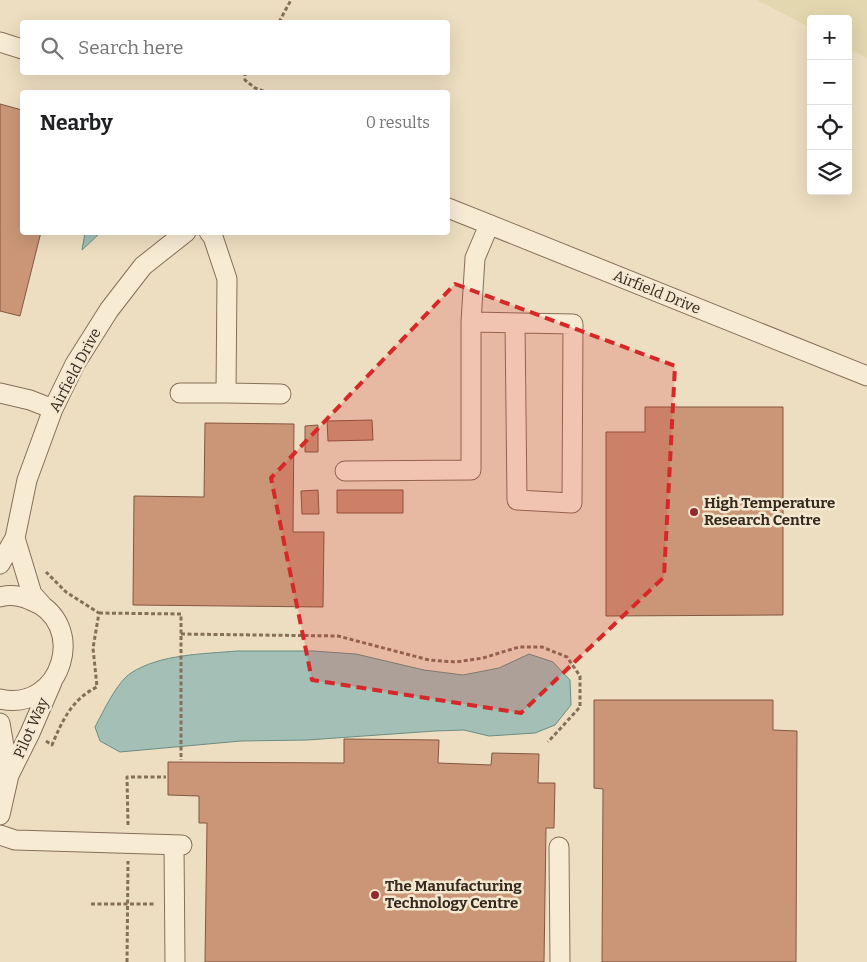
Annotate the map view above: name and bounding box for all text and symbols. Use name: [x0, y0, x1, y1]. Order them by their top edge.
map controls: [807, 15, 852, 195]
button: +: [807, 15, 852, 60]
search box: [20, 20, 450, 75]
icon: search: [38, 34, 66, 62]
text: Search here: [78, 36, 183, 59]
button: −: [807, 60, 852, 105]
button: locate: [807, 105, 852, 150]
text: Nearby: [40, 110, 113, 136]
text: 0 results: [366, 113, 430, 132]
button: layers: [807, 150, 852, 195]
street label: Airfield Drive: [611, 266, 703, 318]
street label: Airfield Drive: [45, 325, 105, 415]
place label: High Temperature Research Centre: [704, 494, 835, 529]
marker: High Temperature Research Centre: [688, 506, 700, 518]
street label: Pilot Way: [10, 695, 52, 761]
place label: The Manufacturing Technology Centre: [385, 877, 522, 912]
marker: The Manufacturing Technology Centre: [369, 889, 381, 901]

